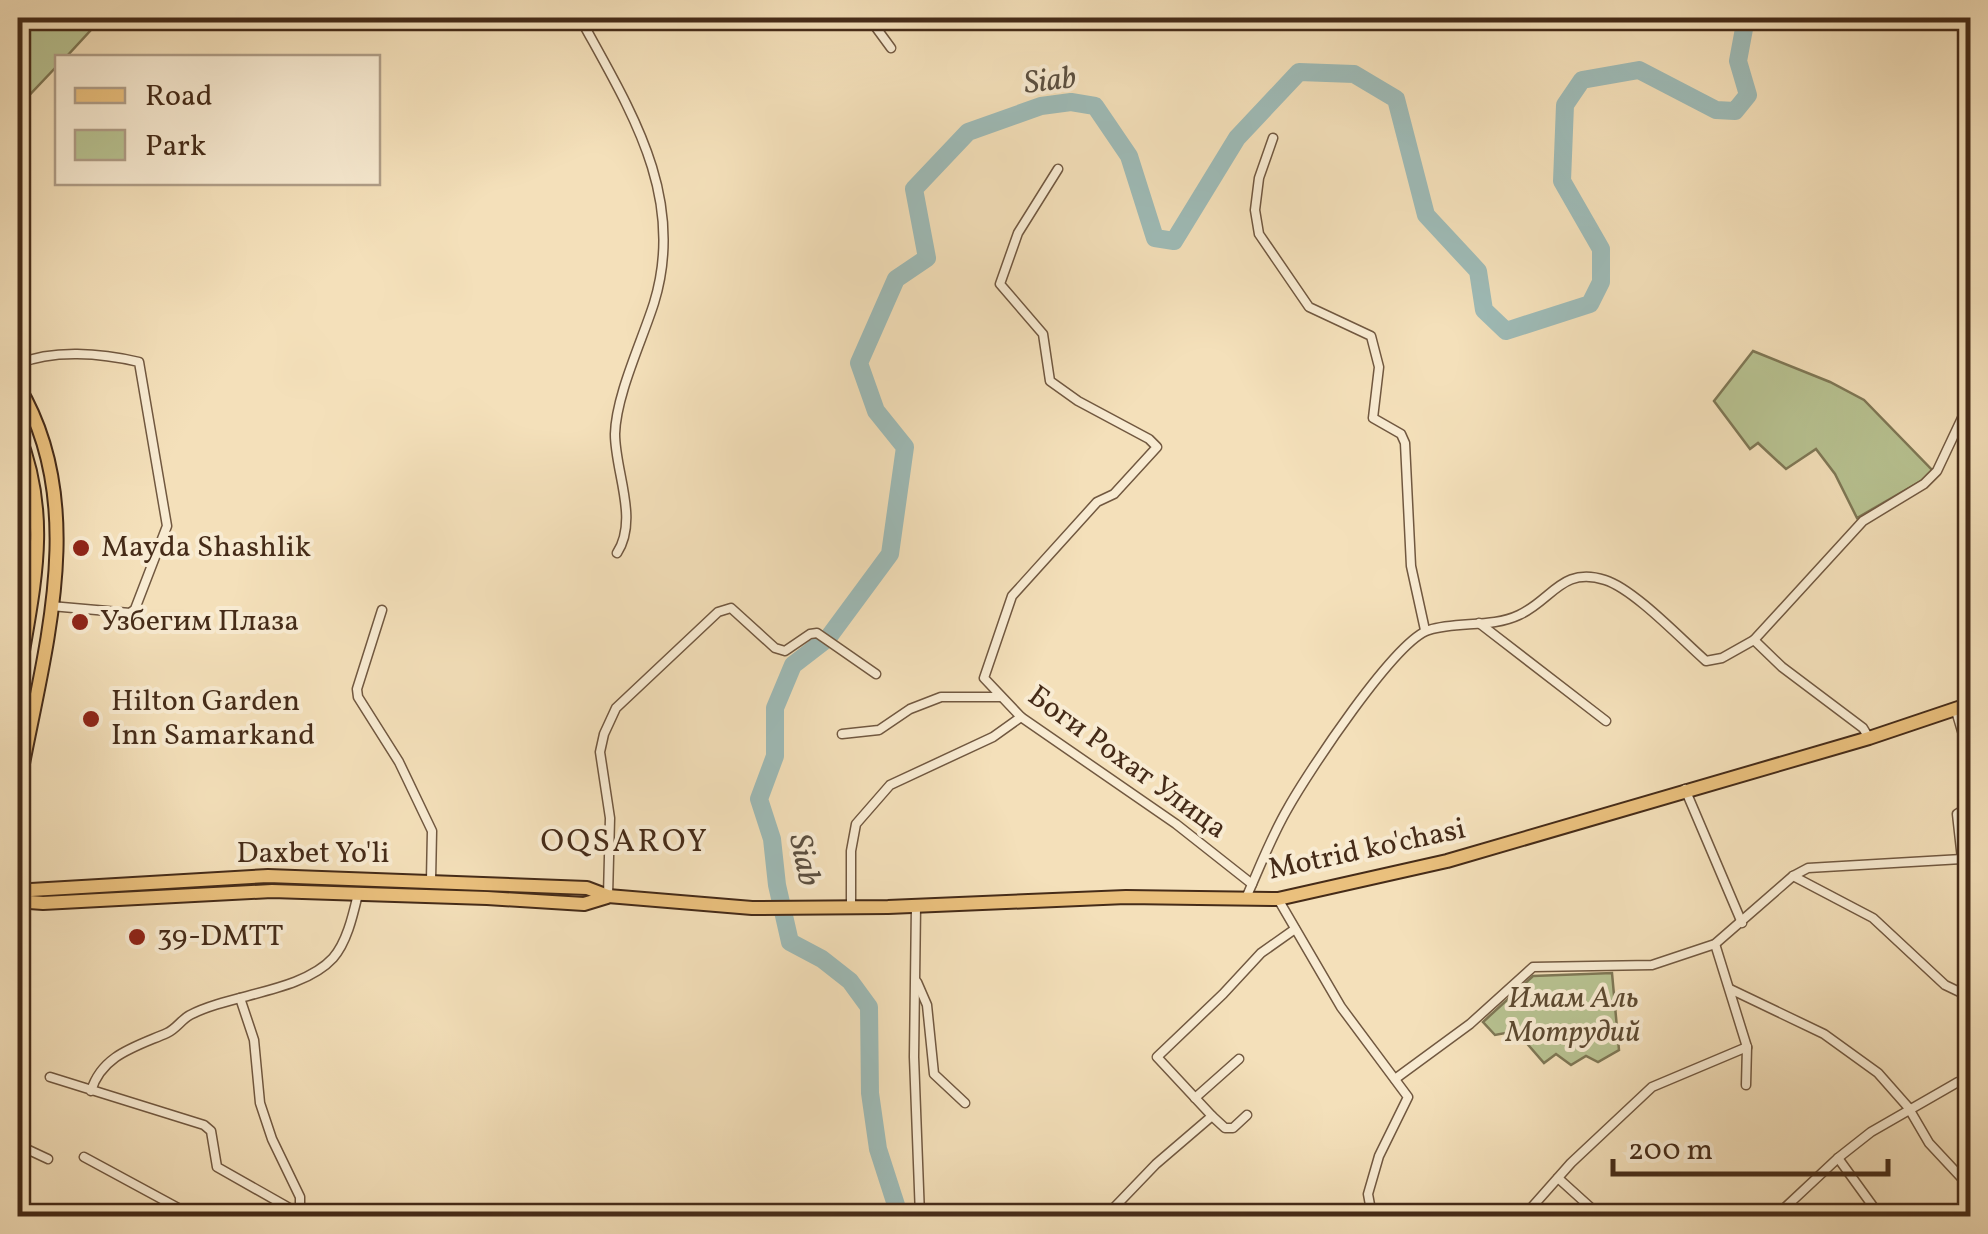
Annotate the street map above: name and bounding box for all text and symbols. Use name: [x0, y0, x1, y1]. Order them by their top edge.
legend: [55, 55, 380, 185]
water label: Siab: [1022, 57, 1078, 107]
text: Road: [145, 76, 213, 118]
text: Park: [145, 126, 206, 168]
place label: Mayda Shashlik: [101, 527, 311, 569]
marker: Mayda Shashlik: [70, 537, 92, 559]
place label: Узбегим Плаза: [100, 601, 299, 643]
marker: Узбегим Плаза: [69, 611, 91, 633]
street label: Боги Рохат Улица: [1018, 676, 1236, 850]
place label: Hilton Garden Inn Samarkand: [111, 681, 315, 757]
marker: Hilton Garden Inn Samarkand: [80, 708, 102, 730]
street label: Motrid ko'chasi: [1264, 809, 1470, 891]
district label: OQSAROY: [541, 821, 709, 865]
water label: Siab: [776, 830, 830, 890]
street label: Daxbet Yo'li: [236, 833, 390, 875]
place label: 39-DMTT: [157, 916, 284, 958]
marker: 39-DMTT: [126, 926, 148, 948]
park label: Имам Аль Мотрудий: [1505, 978, 1640, 1054]
scale bar: [1613, 1114, 1888, 1176]
text: 200 m: [1628, 1130, 1713, 1172]

